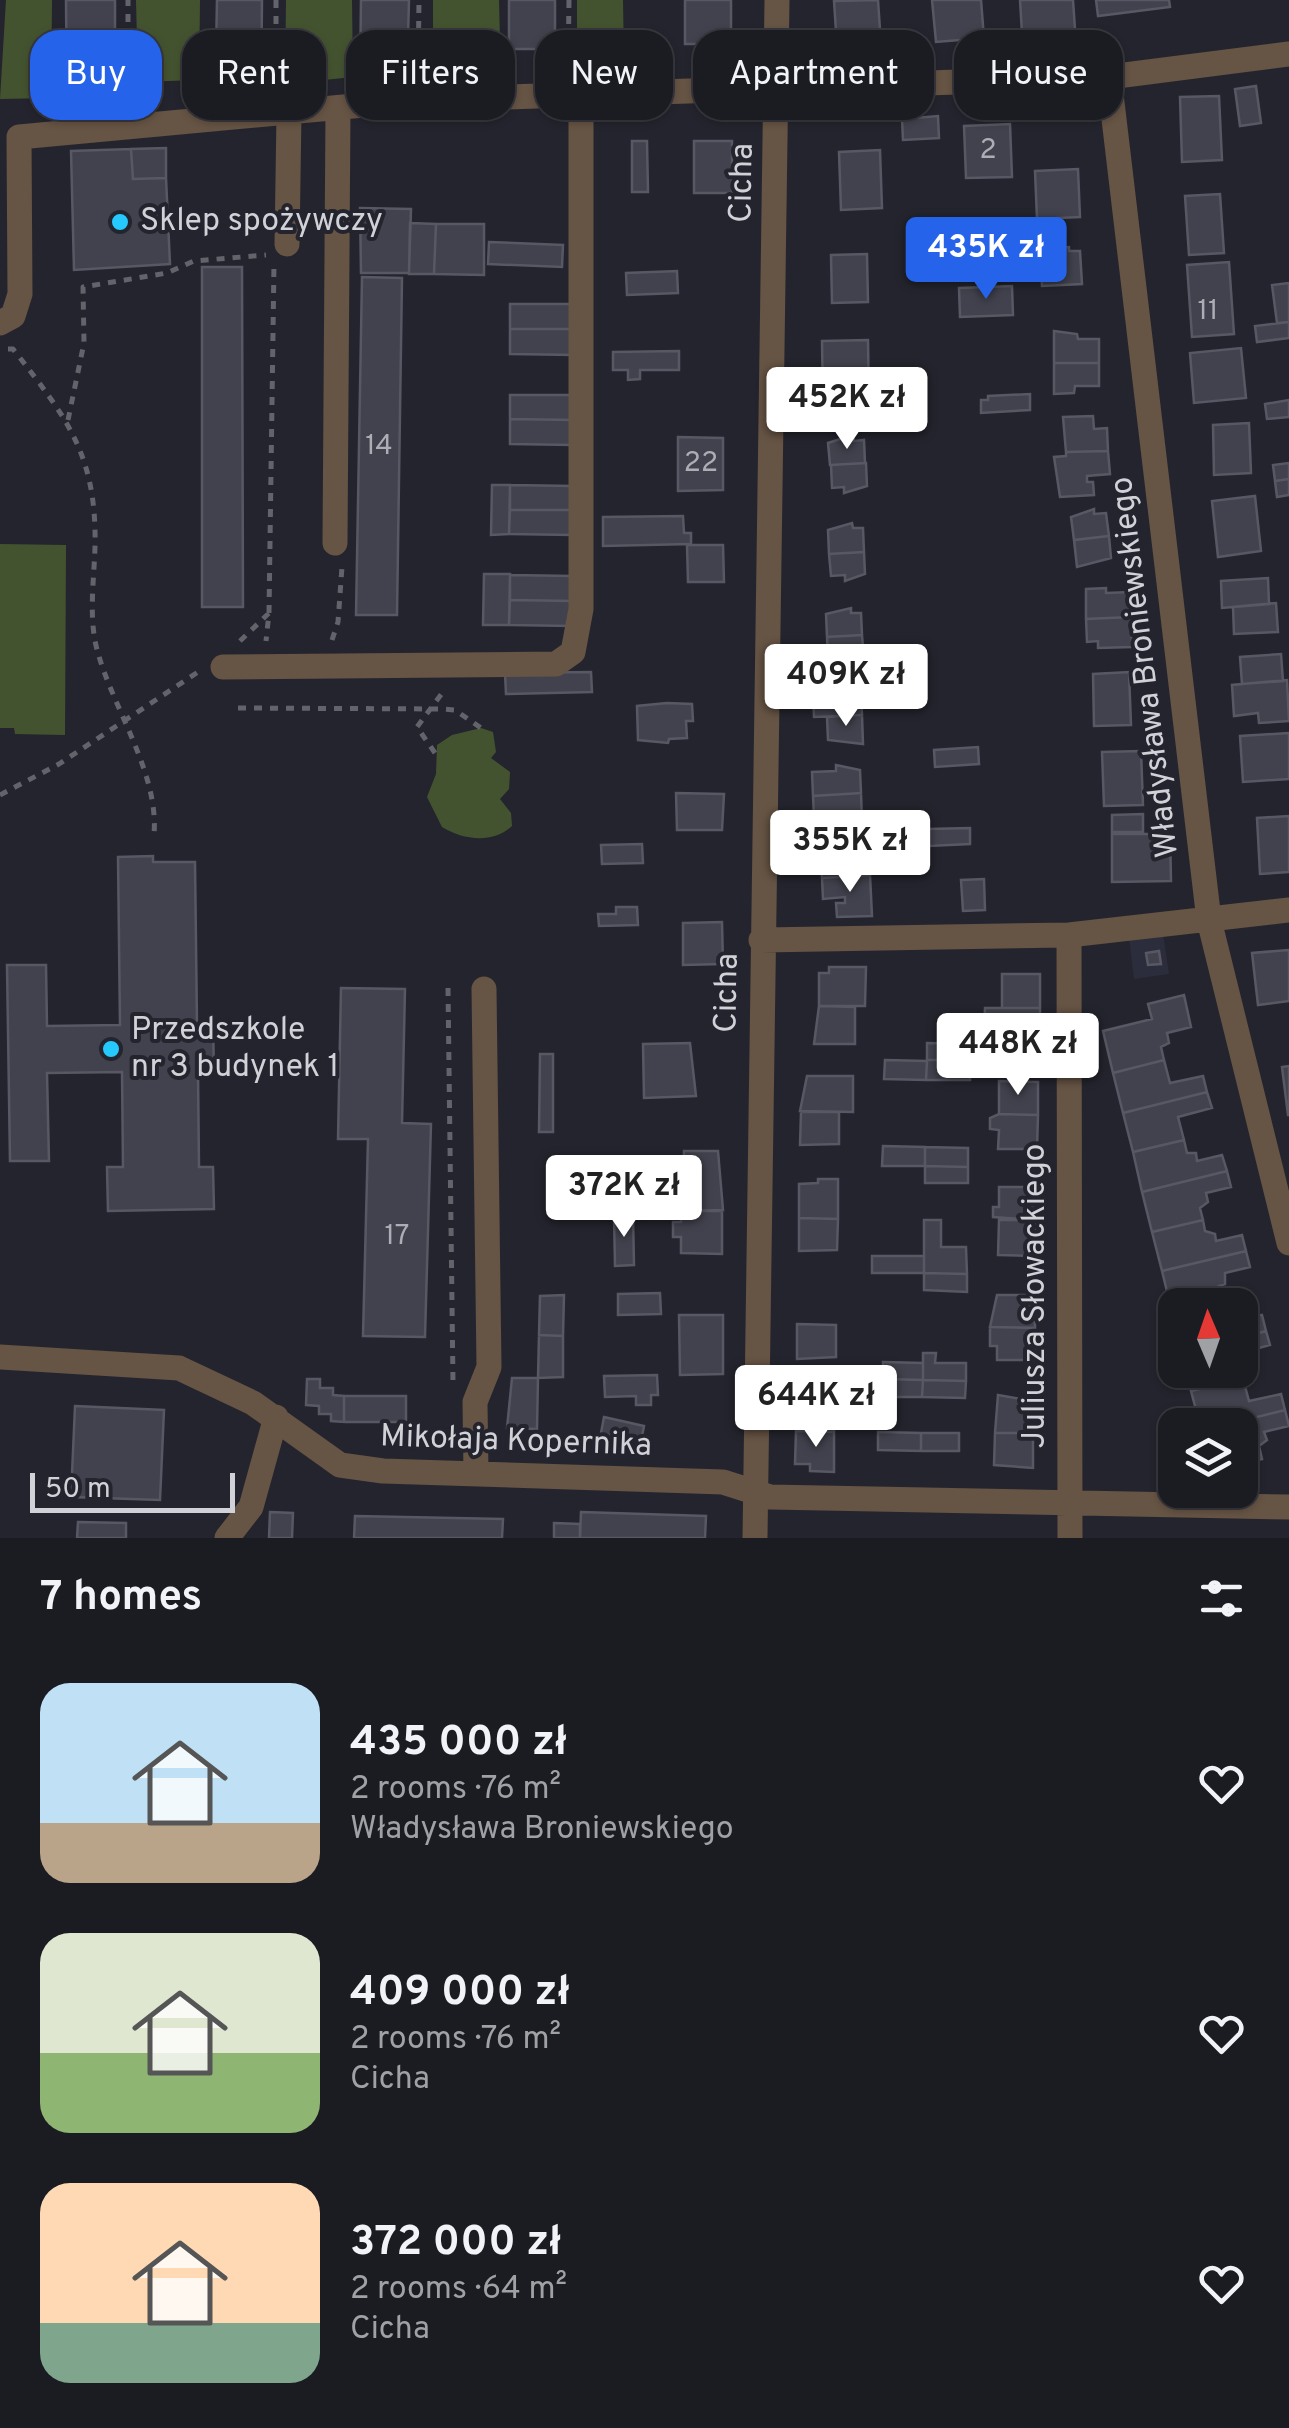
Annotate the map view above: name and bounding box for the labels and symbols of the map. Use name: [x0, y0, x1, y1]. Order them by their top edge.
house number: 2: [979, 133, 997, 169]
street label: Cicha: [722, 143, 764, 223]
place label: Sklep spożywczy: [140, 202, 383, 242]
marker: Sklep spożywczy: [109, 211, 131, 233]
pin: 435K zł: [894, 217, 1078, 302]
house number: 11: [1198, 294, 1218, 330]
pin: 452K zł: [755, 367, 939, 452]
house number: 14: [365, 429, 393, 465]
house number: 22: [684, 446, 718, 482]
street label: Władysława Broniewskiego: [1103, 474, 1189, 860]
pin: 409K zł: [754, 644, 938, 729]
pin: 355K zł: [758, 810, 942, 895]
street label: Cicha: [707, 953, 749, 1033]
place label: Przedszkole nr 3 budynek 1: [131, 1011, 339, 1088]
pin: 448K zł: [926, 1013, 1110, 1098]
marker: Przedszkole nr 3 budynek 1: [100, 1038, 122, 1060]
street label: Juliusza Słowackiego: [1016, 1144, 1056, 1448]
pin: 372K zł: [532, 1155, 716, 1240]
house number: 17: [385, 1219, 409, 1255]
north arrow: [1158, 1288, 1258, 1388]
pin: 644K zł: [724, 1365, 908, 1450]
street label: Mikołaja Kopernika: [379, 1417, 653, 1467]
scale bar: [30, 1468, 235, 1512]

